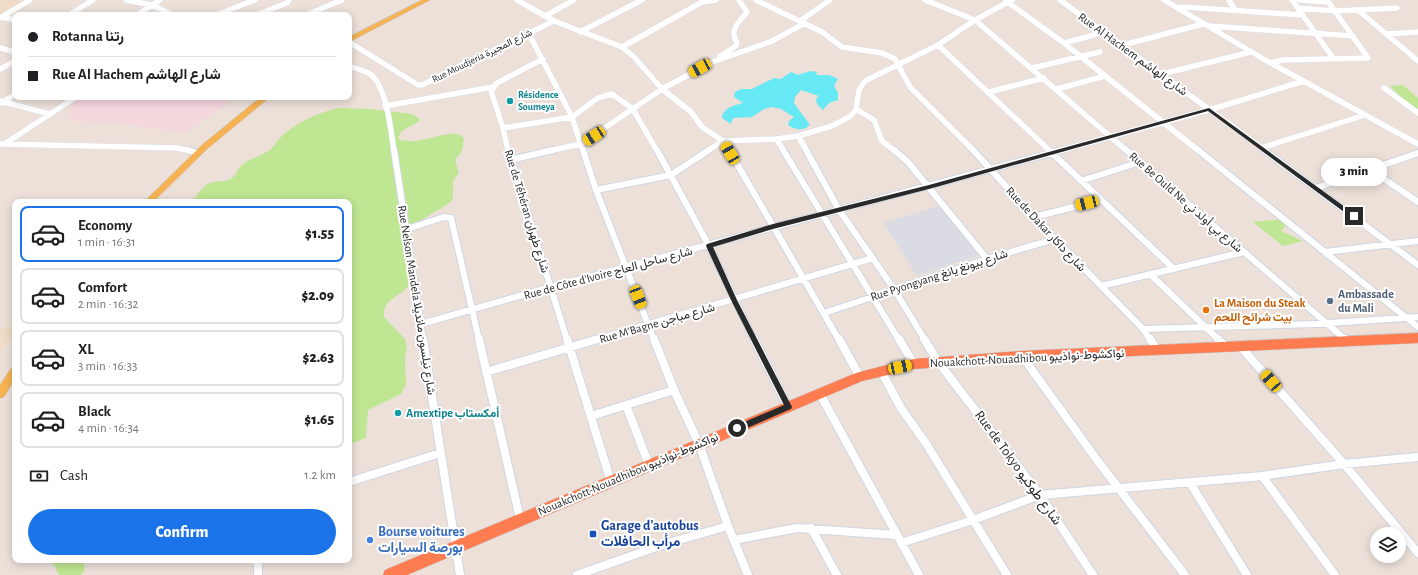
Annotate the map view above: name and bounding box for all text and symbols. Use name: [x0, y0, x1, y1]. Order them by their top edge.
street label: Rue Al Hachem شارع الهاشم: [1074, 10, 1190, 100]
street label: Rue Moudjeria شارع المجيرة: [430, 27, 534, 85]
text: Rotanna رتنا: [52, 29, 124, 44]
car: [687, 57, 713, 79]
text: Rue Al Hachem شارع الهاشم: [52, 67, 221, 82]
place label: Résidence Soumeya: [518, 90, 559, 112]
marker: Résidence Soumeya: [505, 96, 515, 106]
car: [581, 124, 607, 148]
car: [719, 140, 741, 166]
street label: Rue de Téhéran شارع طهران: [500, 148, 551, 275]
street label: Rue Be Ould Ne شارع بي أولد ني: [1124, 149, 1246, 257]
callout: 3 min: [1321, 158, 1387, 186]
text: 3 min: [1340, 165, 1368, 178]
street label: Rue de Dakar شارع داكار: [1002, 184, 1088, 276]
car: [1074, 194, 1100, 212]
street label: Rue Nelson Mandela شارع نيلسون مانديلا: [393, 204, 438, 396]
route end: [1345, 207, 1363, 225]
icon: car: [30, 216, 66, 252]
text: Economy: [78, 218, 132, 233]
text: $1.55: [305, 226, 334, 241]
text: 1 min · 16:31: [78, 236, 136, 249]
street label: Rue de Côte d'Ivoire شارع ساحل العاج: [522, 245, 694, 304]
street label: Rue Pyongyang شارع بيونغ يانغ: [869, 247, 1010, 306]
icon: car: [30, 278, 66, 314]
text: Comfort: [78, 280, 127, 295]
car: [628, 284, 648, 310]
text: $2.09: [301, 288, 334, 303]
place label: Ambassade du Mali: [1338, 288, 1394, 314]
marker: Ambassade du Mali: [1325, 296, 1335, 306]
place label: La Maison du Steak بيت شرائح اللحم: [1214, 297, 1306, 325]
text: 2 min · 16:32: [78, 298, 138, 311]
street label: Rue M'Bagne شارع مباجن: [598, 301, 717, 348]
marker: La Maison du Steak بيت شرائح اللحم: [1201, 305, 1211, 315]
icon: car: [30, 340, 66, 376]
text: XL: [78, 342, 94, 357]
street label: Nouakchott-Nouadhibou نواكشوط-نواذيبو: [929, 347, 1125, 371]
text: $2.63: [303, 350, 334, 365]
car: [887, 359, 913, 375]
text: 3 min · 16:33: [78, 360, 137, 373]
car: [1259, 368, 1283, 394]
icon: car: [30, 402, 66, 438]
text: Black: [78, 404, 111, 419]
place label: Amextipe أمكستاب: [406, 406, 499, 420]
marker: Amextipe أمكستاب: [393, 408, 403, 418]
street label: Rue de Tokyo شارع طوكيو: [969, 408, 1064, 530]
text: $1.65: [304, 412, 334, 427]
route start: [728, 419, 746, 437]
text: 4 min · 16:34: [78, 422, 139, 435]
street label: Nouakchott-Nouadhibou نواكشوط-نواذيبو: [536, 430, 721, 519]
icon: cash: [28, 465, 50, 487]
text: Cash: [60, 468, 88, 483]
text: 1.2 km: [304, 469, 336, 482]
button: Confirm: [28, 509, 336, 555]
place label: Garage d'autobus مرأب الحافلات: [601, 519, 699, 550]
place label: Bourse voitures بورصة السيارات: [378, 525, 465, 556]
map controls: [1370, 527, 1406, 563]
button: layers: [1370, 527, 1406, 563]
marker: Garage d'autobus مرأب الحافلات: [588, 529, 598, 539]
marker: Bourse voitures بورصة السيارات: [365, 535, 375, 545]

